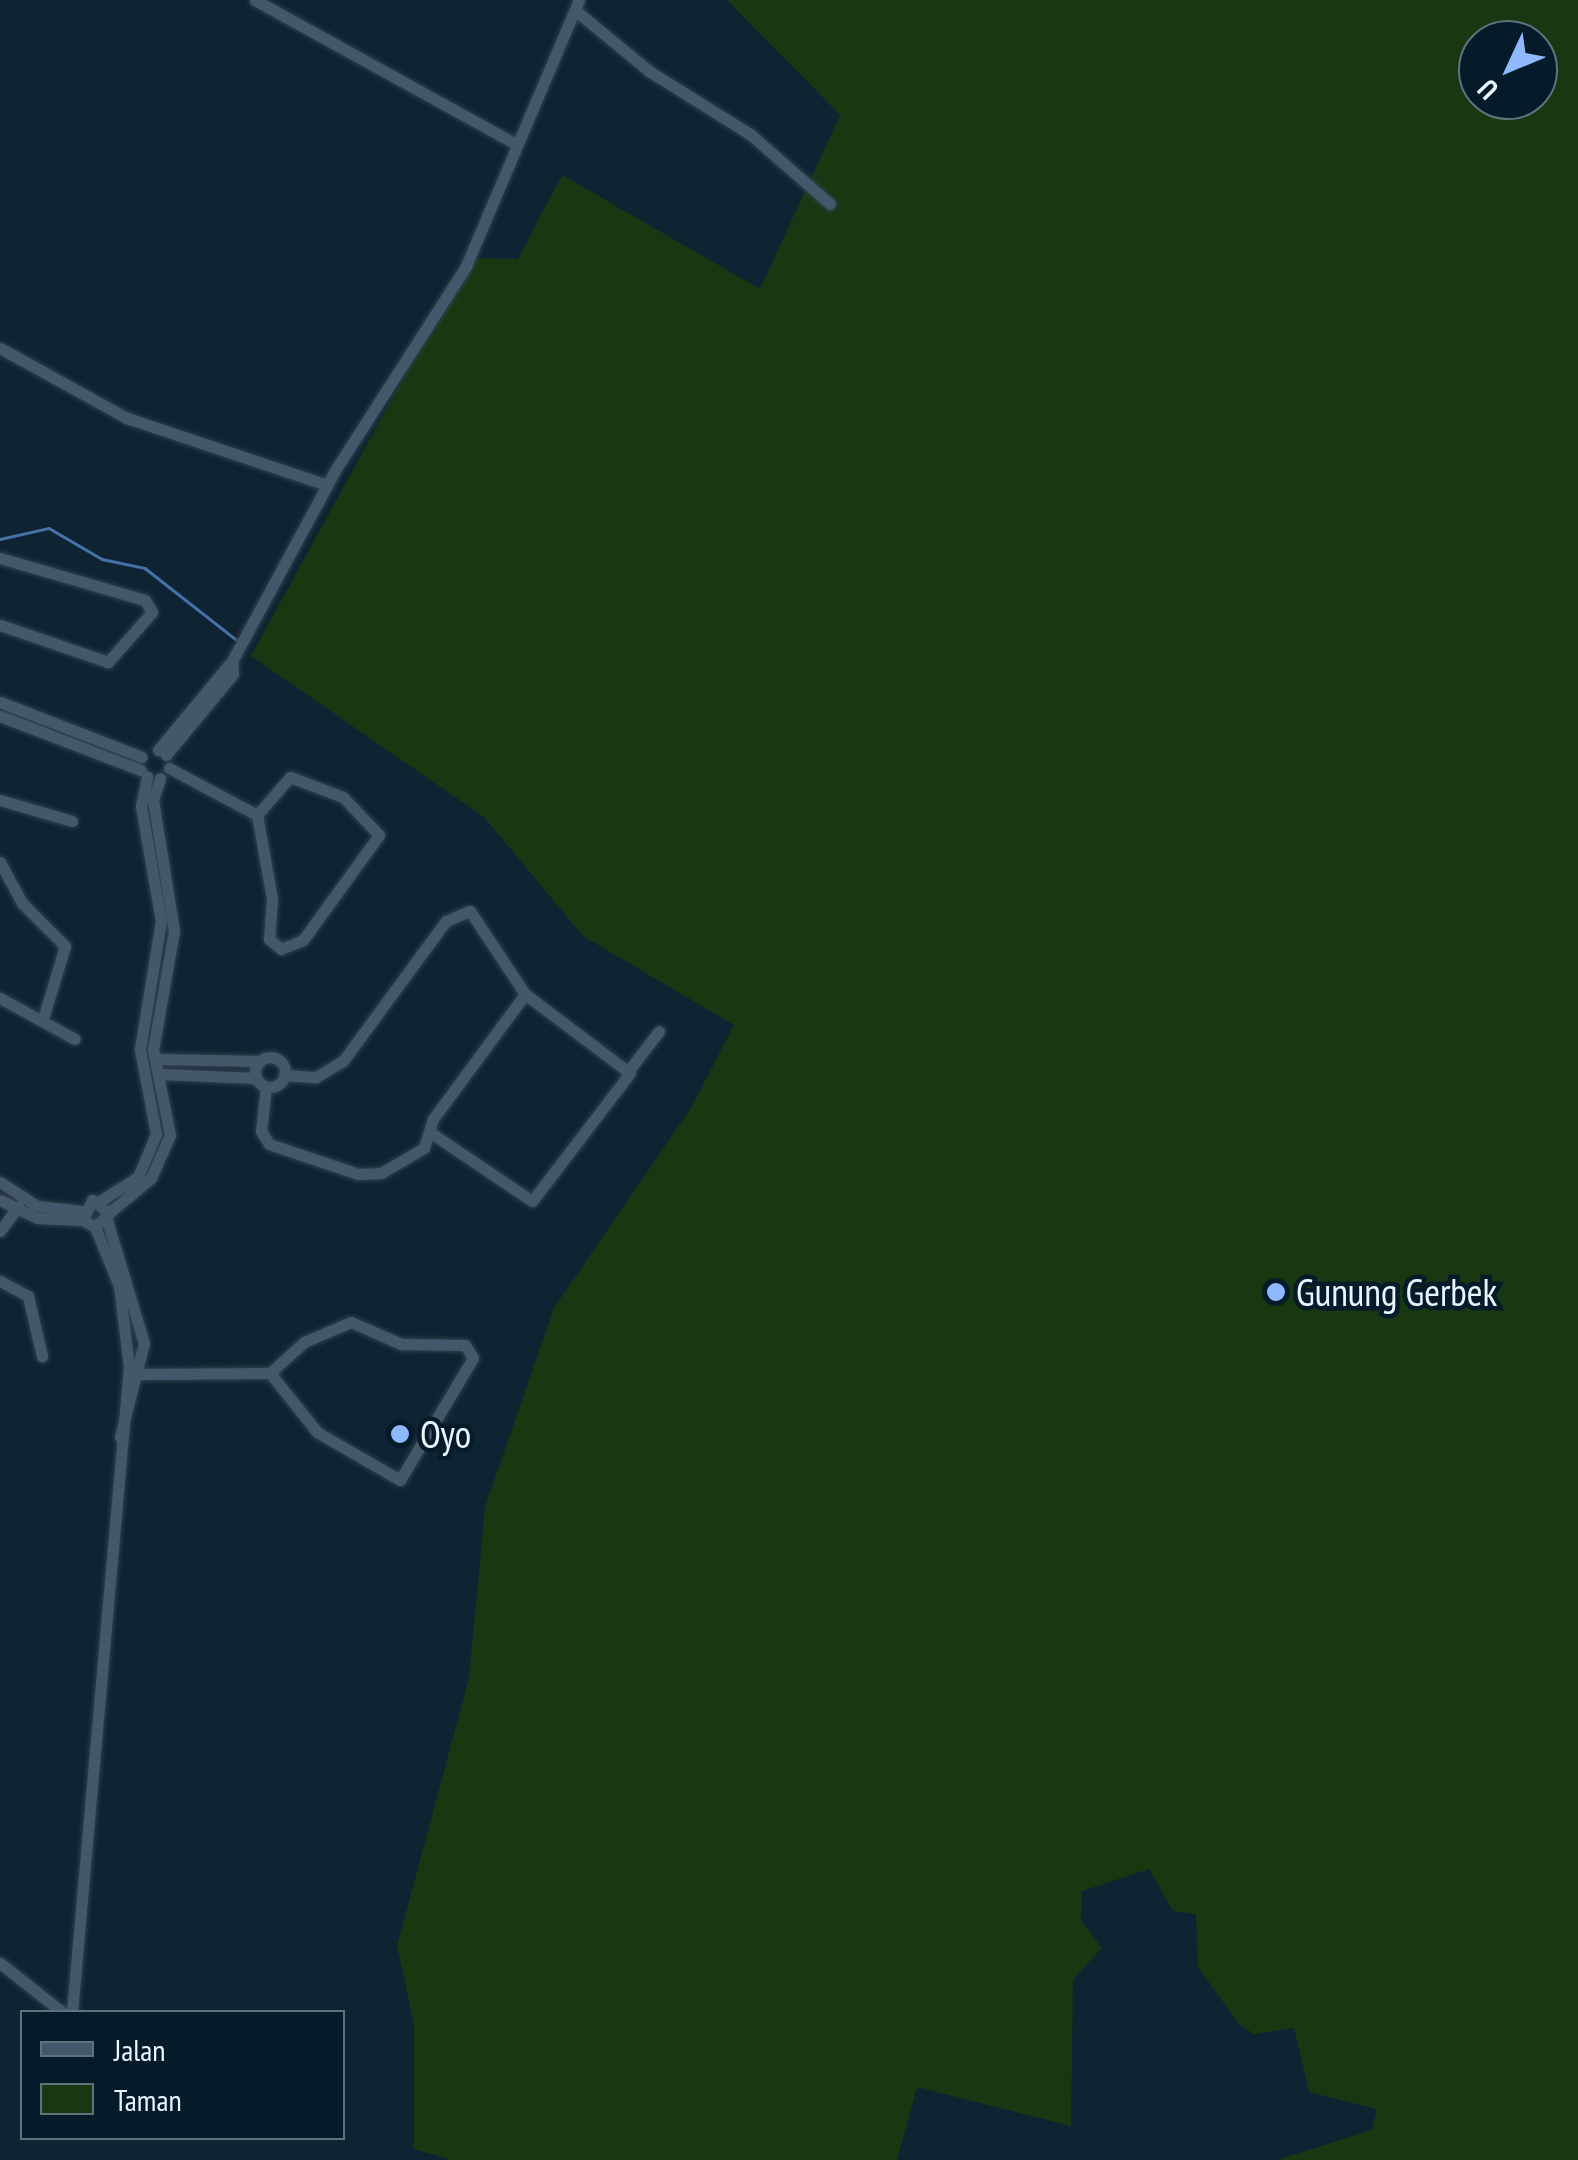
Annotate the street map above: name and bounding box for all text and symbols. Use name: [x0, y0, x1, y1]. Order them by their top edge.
north arrow: [1458, 20, 1558, 120]
text: U: [1469, 72, 1506, 108]
place label: Gunung Gerbek: [1296, 1269, 1497, 1315]
marker: Gunung Gerbek: [1265, 1281, 1287, 1303]
place label: Oyo: [420, 1411, 471, 1457]
marker: Oyo: [389, 1423, 411, 1445]
legend: [20, 2010, 345, 2140]
text: Jalan: [114, 2030, 165, 2069]
text: Taman: [114, 2080, 182, 2119]

